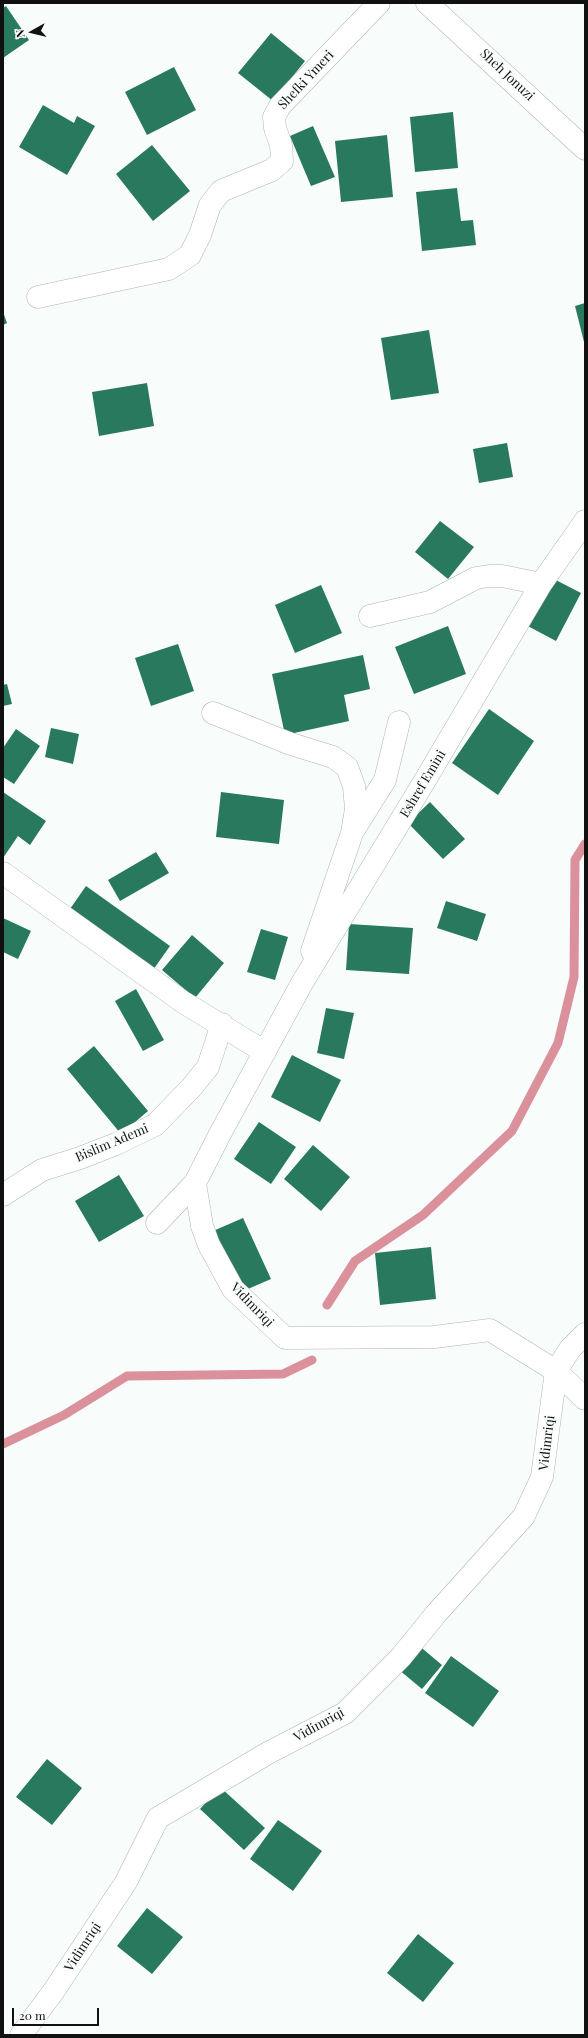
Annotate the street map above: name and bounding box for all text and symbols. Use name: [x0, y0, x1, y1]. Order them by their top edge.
north arrow: [12, 12, 52, 52]
text: N: [12, 29, 28, 39]
street label: Sheh Jonuzi: [477, 46, 537, 104]
street label: Shefki Ymeri: [275, 47, 337, 113]
street label: Eshref Emini: [397, 747, 449, 821]
street label: Bislim Ademi: [73, 1121, 151, 1165]
street label: Vidimriqi: [227, 1280, 277, 1330]
street label: Vidimriqi: [536, 1415, 558, 1471]
street label: Vidimriqi: [291, 1705, 347, 1745]
street label: Vidimriqi: [61, 1920, 105, 1974]
scale bar: [14, 2000, 101, 2026]
text: 20 m: [19, 2007, 46, 2023]

